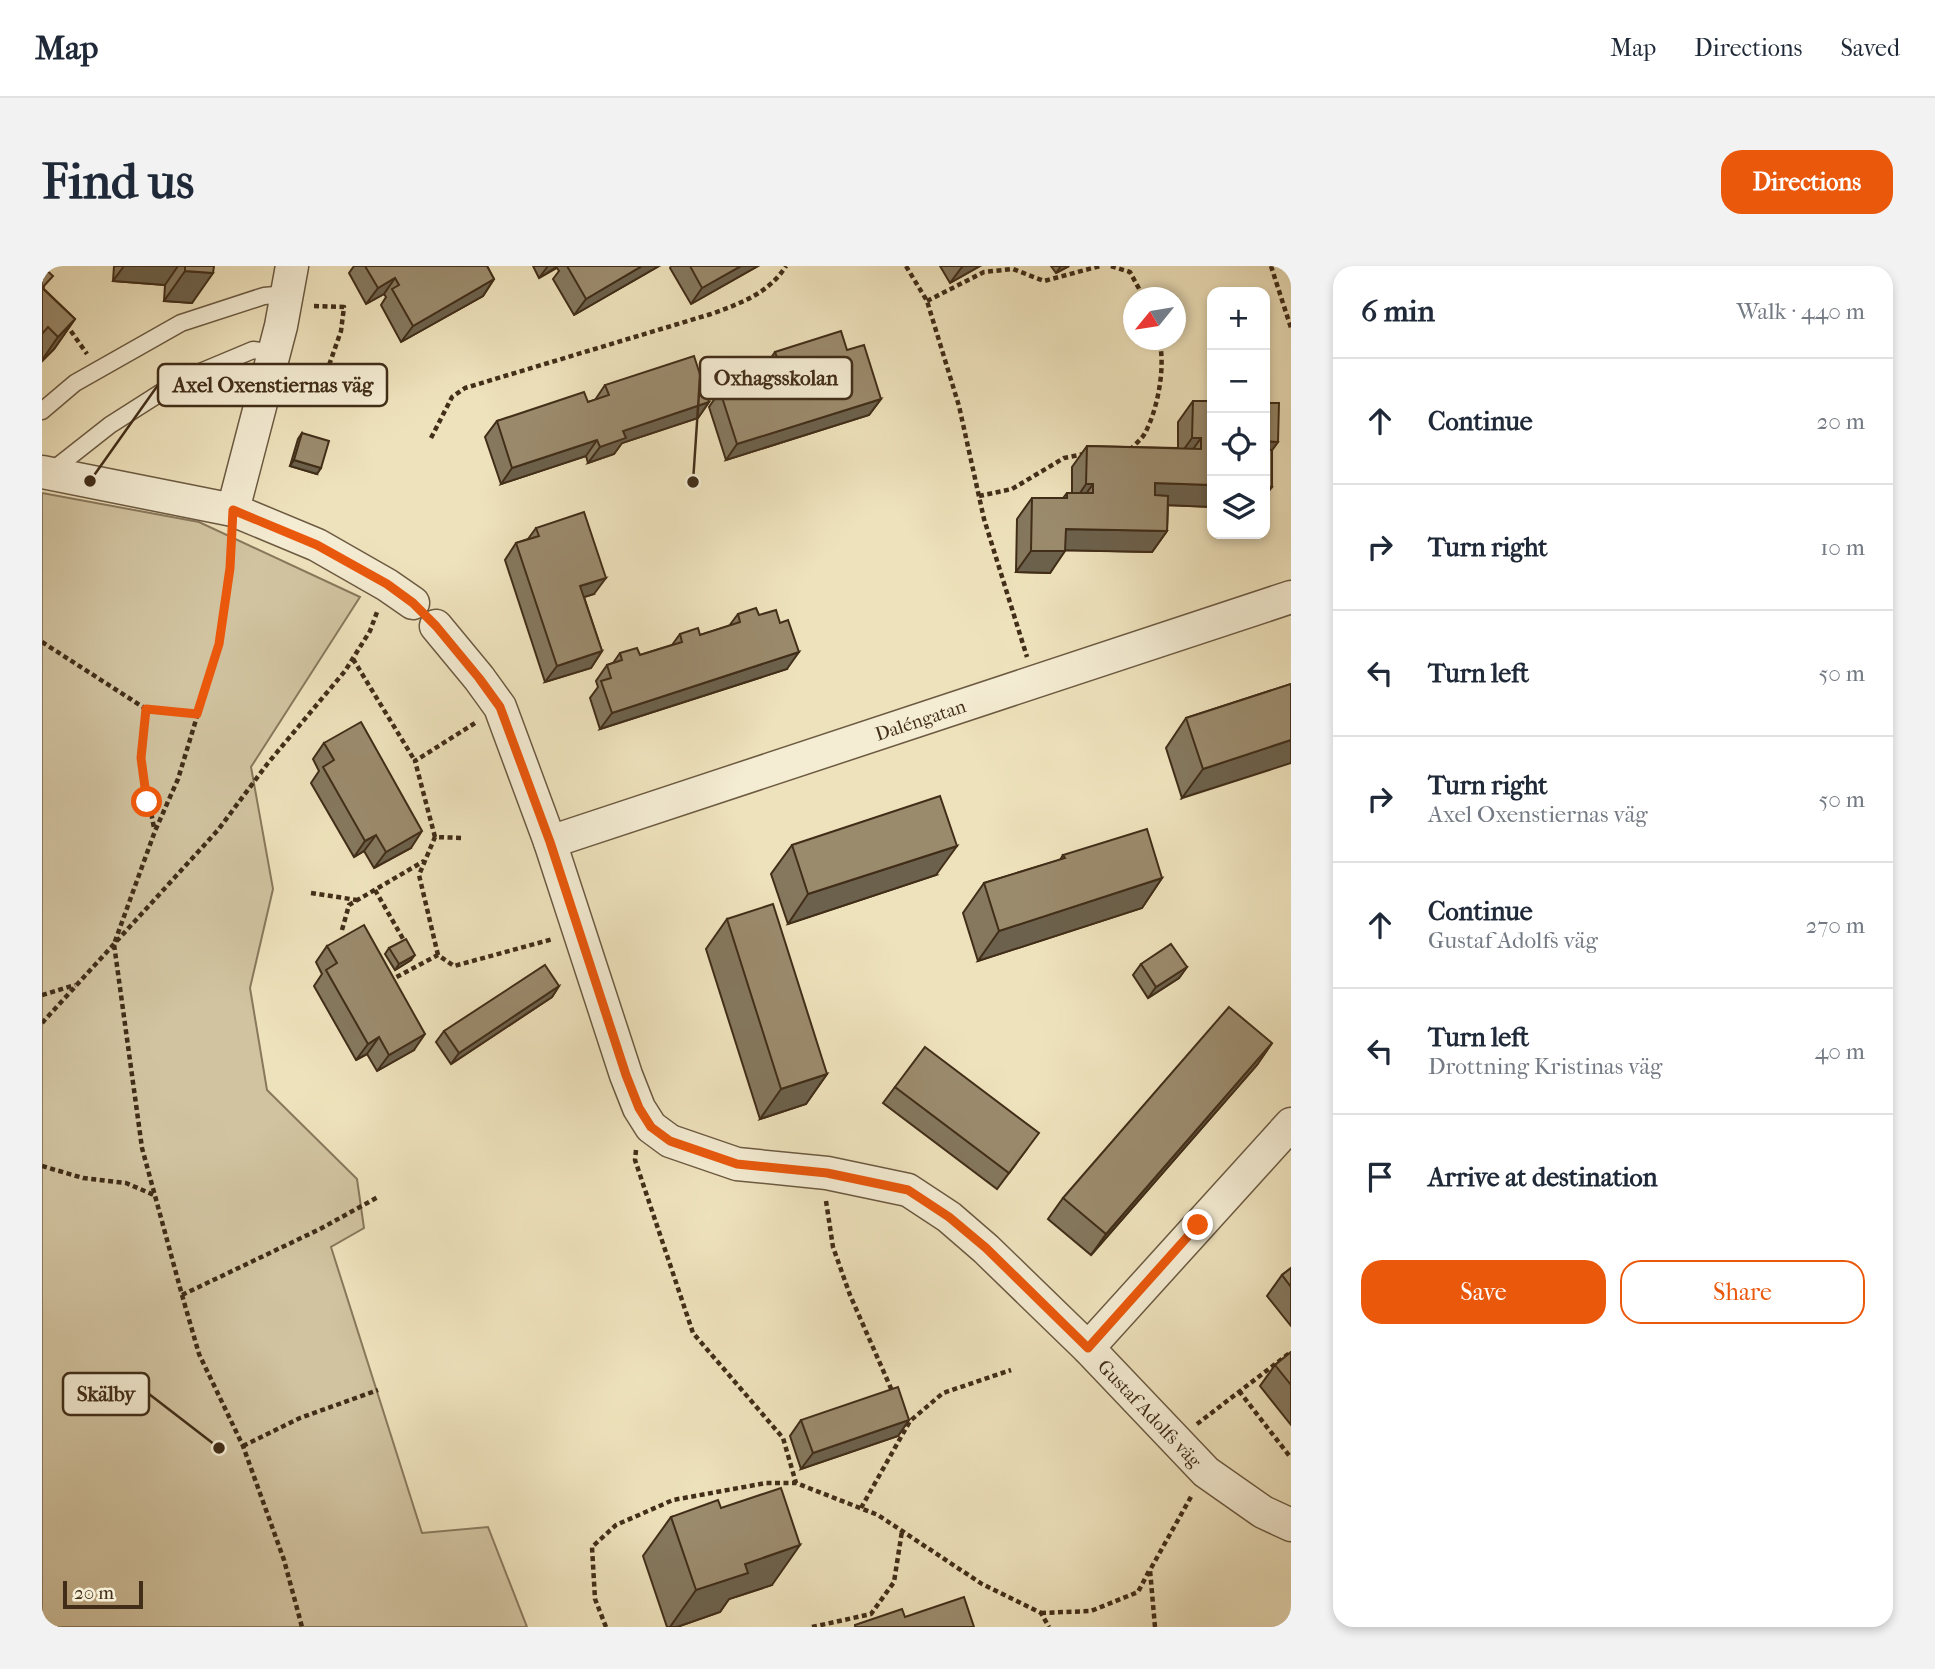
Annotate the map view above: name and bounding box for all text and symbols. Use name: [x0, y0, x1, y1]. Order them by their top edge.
text: Map: [35, 29, 98, 68]
text: Map: [1610, 34, 1656, 62]
text: Directions: [1694, 34, 1802, 62]
text: Saved: [1840, 34, 1900, 62]
button: Directions: [1721, 150, 1893, 214]
text: Find us: [42, 153, 194, 211]
north arrow: [1123, 287, 1186, 350]
map controls: [1207, 287, 1270, 539]
button: +: [1207, 287, 1270, 350]
text: 6 min: [1361, 294, 1435, 329]
text: Walk · 440 m: [1737, 298, 1865, 325]
button: −: [1207, 350, 1270, 413]
callout: Oxhagsskolan: [700, 357, 852, 399]
callout: Axel Oxenstiernas väg: [158, 364, 387, 406]
text: Oxhagsskolan: [714, 366, 839, 390]
text: Axel Oxenstiernas väg: [171, 373, 374, 397]
icon: ahead: [1361, 402, 1399, 440]
text: Continue: [1428, 406, 1533, 437]
text: 20 m: [1816, 408, 1865, 435]
button: locate: [1207, 413, 1270, 476]
button: layers: [1207, 476, 1270, 539]
icon: right: [1361, 528, 1399, 566]
text: Turn right: [1428, 532, 1548, 563]
text: 10 m: [1820, 534, 1865, 561]
icon: left: [1361, 654, 1399, 692]
text: Turn left: [1428, 658, 1529, 689]
text: 50 m: [1818, 660, 1865, 687]
street label: Daléngatan: [872, 695, 969, 746]
text: Turn right: [1428, 770, 1548, 801]
icon: right: [1361, 780, 1399, 818]
route start: [131, 786, 162, 817]
text: 50 m: [1818, 786, 1865, 813]
text: Axel Oxenstiernas väg: [1428, 801, 1648, 828]
text: Continue: [1428, 896, 1533, 927]
icon: ahead: [1361, 906, 1399, 944]
text: 270 m: [1805, 912, 1865, 939]
text: Gustaf Adolfs väg: [1428, 927, 1598, 954]
text: Turn left: [1428, 1022, 1529, 1053]
icon: left: [1361, 1032, 1399, 1070]
text: 40 m: [1815, 1038, 1865, 1065]
text: Drottning Kristinas väg: [1428, 1053, 1662, 1080]
icon: arrive: [1361, 1158, 1399, 1196]
text: Arrive at destination: [1428, 1162, 1658, 1193]
route end: [1182, 1209, 1213, 1240]
button: Save: [1361, 1260, 1606, 1324]
button: Share: [1620, 1260, 1865, 1324]
street label: Gustaf Adolfs väg: [1093, 1355, 1206, 1473]
callout: Skälby: [63, 1373, 149, 1415]
text: Skälby: [77, 1382, 137, 1406]
scale bar: [63, 1578, 144, 1610]
text: 20 m: [74, 1582, 114, 1604]

